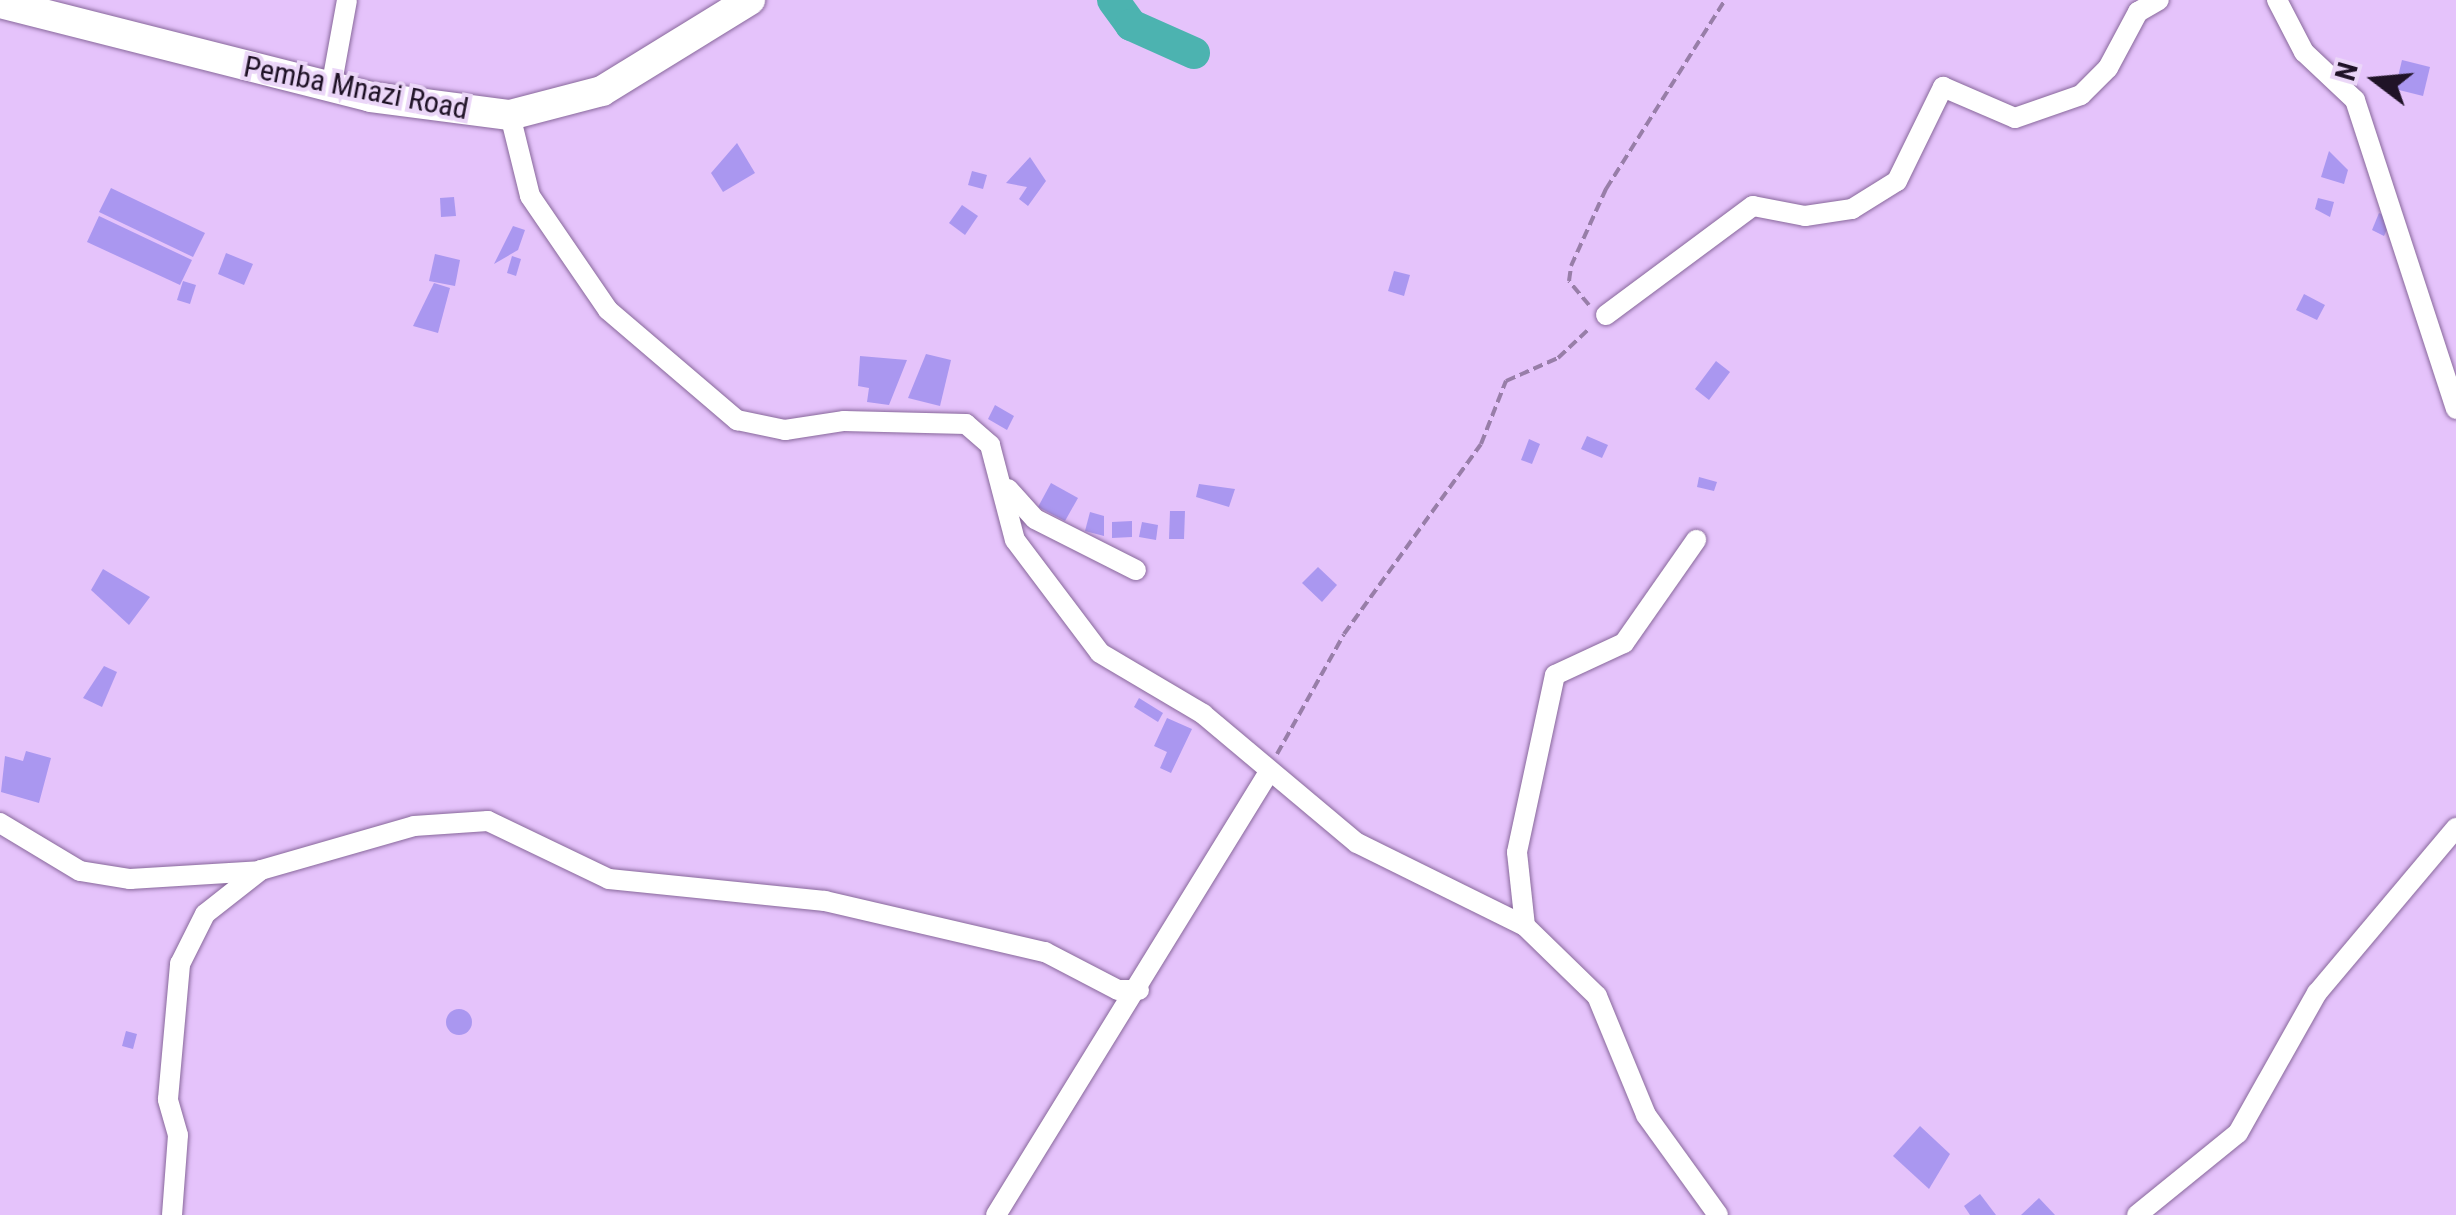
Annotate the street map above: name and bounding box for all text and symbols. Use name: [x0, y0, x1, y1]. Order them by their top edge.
north arrow: [2326, 30, 2426, 130]
street label: Pemba Mnazi Road: [241, 49, 471, 127]
text: N: [2328, 59, 2365, 84]

